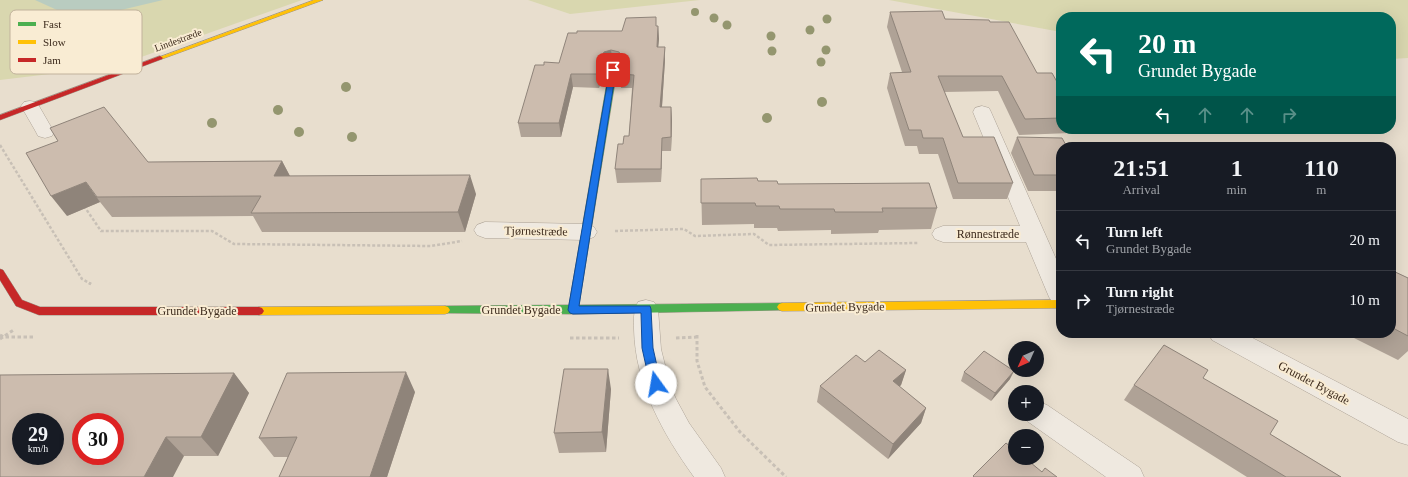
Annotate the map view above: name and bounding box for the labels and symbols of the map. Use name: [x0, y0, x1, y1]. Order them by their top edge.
legend: [10, 10, 142, 74]
text: Fast: [43, 18, 61, 30]
street label: Lindestræde: [153, 26, 204, 54]
text: Slow: [43, 36, 66, 48]
pin: [596, 53, 630, 87]
text: Jam: [43, 54, 61, 66]
street label: Tjørnestræde: [504, 223, 568, 239]
street label: Rønnestræde: [957, 227, 1019, 241]
street label: Grundet Bygade: [805, 299, 885, 315]
street label: Grundet Bygade: [482, 303, 560, 317]
street label: Grundet Bygade: [158, 304, 236, 318]
north arrow: [1008, 341, 1044, 377]
street label: Grundet Bygade: [1276, 358, 1352, 408]
position arrow: [635, 363, 677, 405]
speed limit sign: 30: [72, 413, 124, 465]

